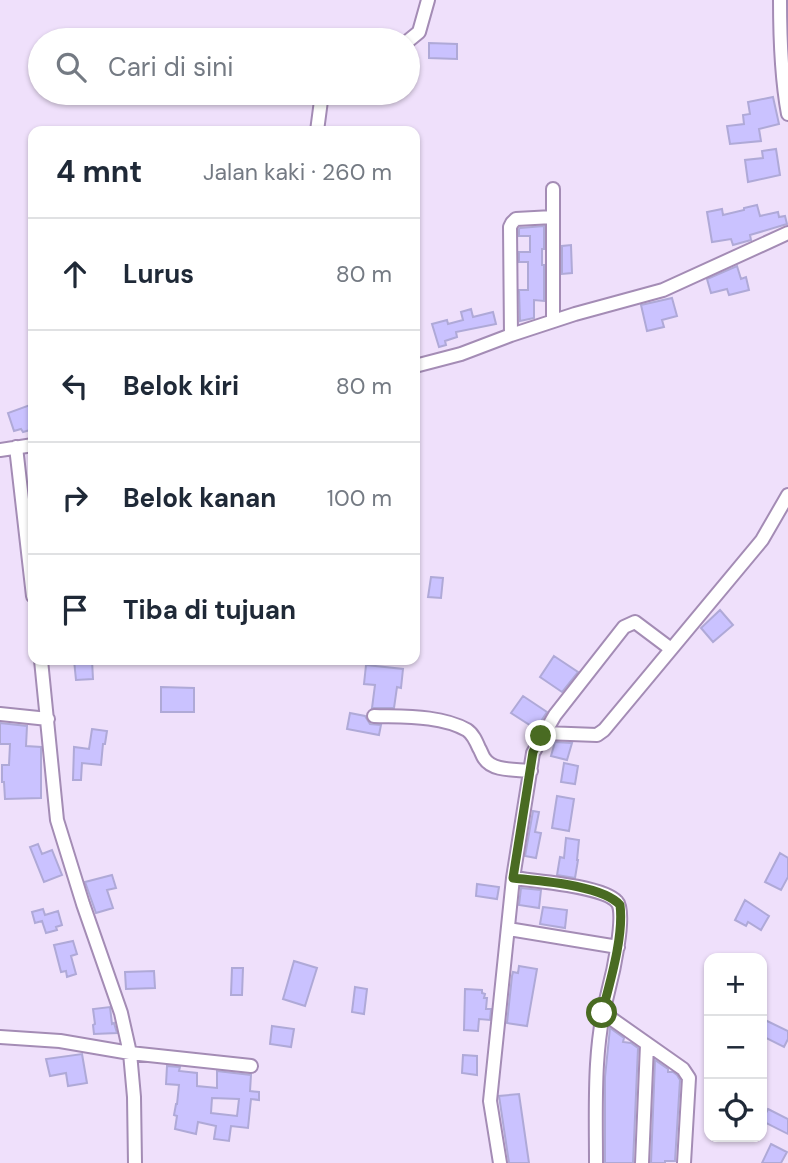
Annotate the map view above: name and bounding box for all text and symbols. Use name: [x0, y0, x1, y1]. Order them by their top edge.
search box: [28, 28, 420, 105]
icon: search: [52, 48, 90, 86]
text: Cari di sini: [108, 50, 233, 84]
text: 4 mnt: [56, 152, 142, 191]
text: Jalan kaki · 260 m: [203, 157, 392, 187]
icon: ahead: [56, 255, 94, 293]
text: Lurus: [123, 257, 194, 291]
text: 80 m: [336, 259, 392, 289]
icon: left: [56, 367, 94, 405]
text: Belok kiri: [123, 369, 239, 403]
text: 80 m: [336, 371, 392, 401]
icon: right: [56, 479, 94, 517]
text: Belok kanan: [123, 481, 276, 515]
text: 100 m: [327, 483, 392, 513]
icon: arrive: [56, 591, 94, 629]
text: Tiba di tujuan: [123, 593, 296, 627]
route end: [525, 720, 556, 751]
map controls: [704, 953, 767, 1142]
button: +: [704, 953, 767, 1016]
route start: [586, 997, 617, 1028]
button: −: [704, 1016, 767, 1079]
button: locate: [704, 1079, 767, 1142]

